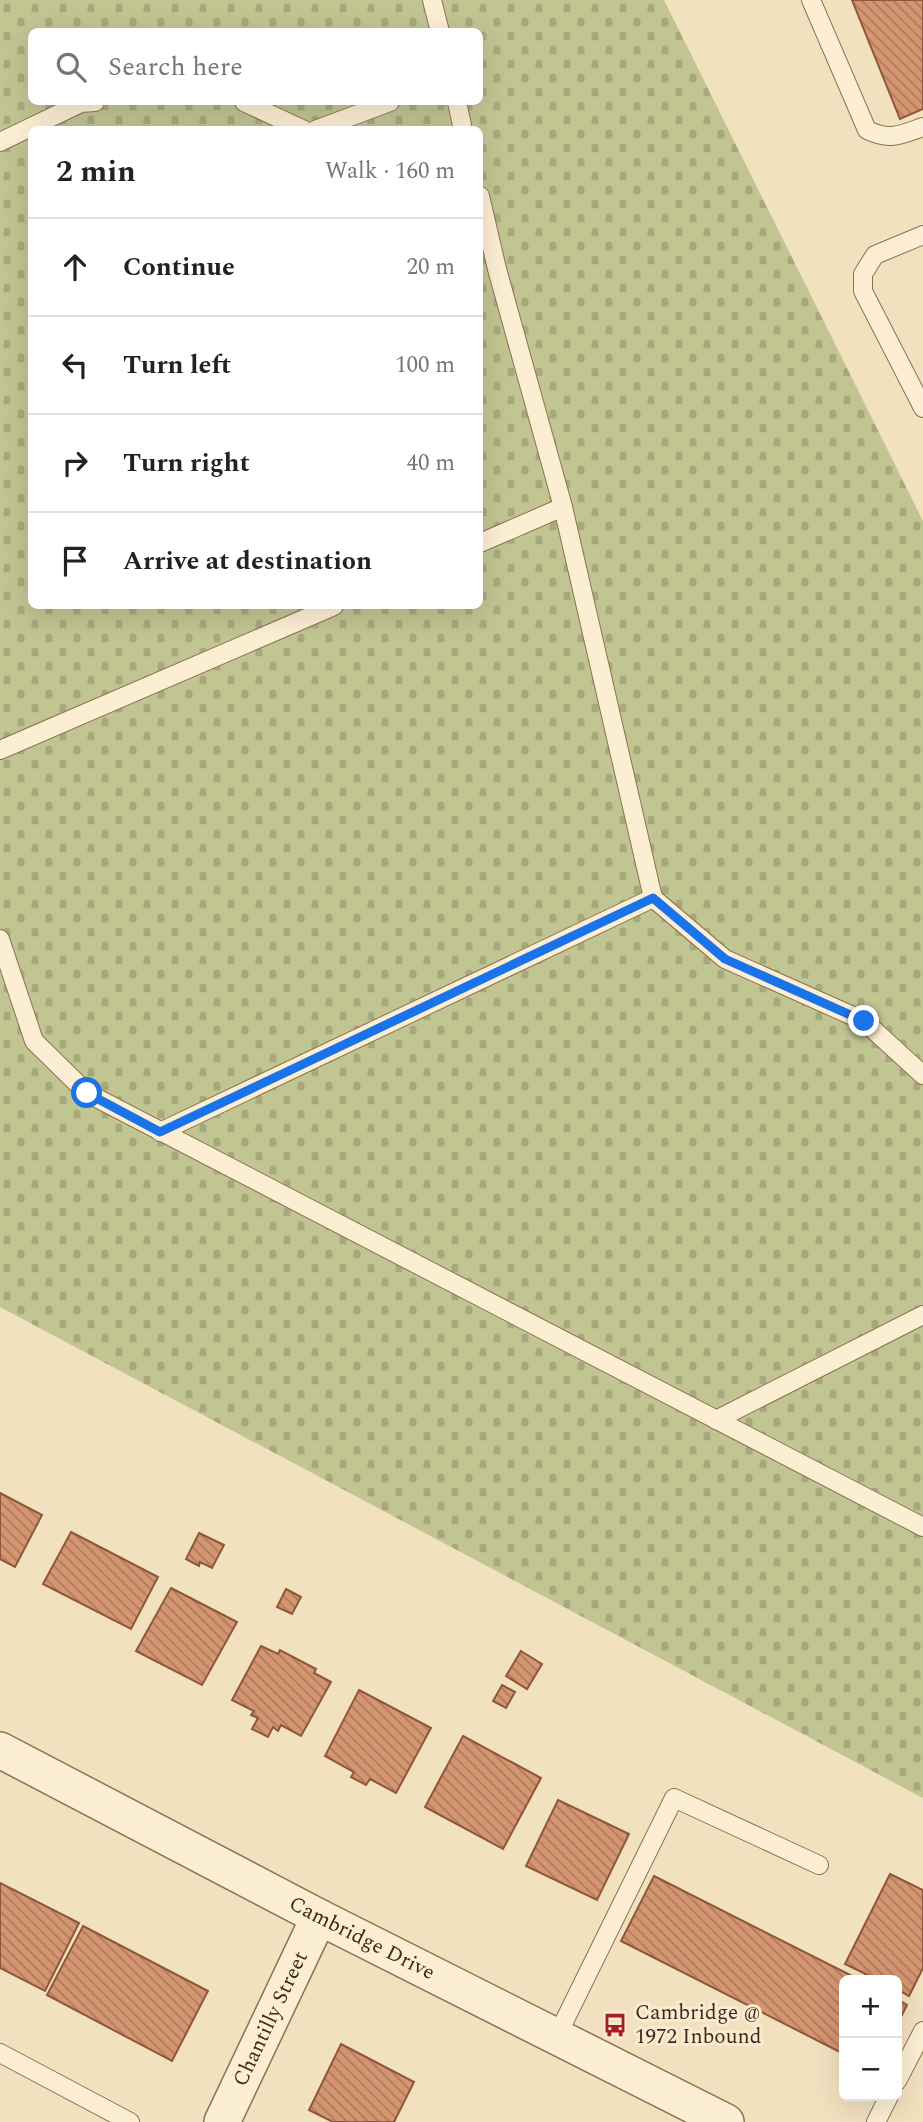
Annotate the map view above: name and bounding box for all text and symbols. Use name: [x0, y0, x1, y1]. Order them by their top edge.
search box: [28, 28, 483, 105]
text: Search here: [108, 47, 243, 87]
icon: search: [52, 48, 90, 86]
text: 2 min: [56, 149, 136, 195]
text: Walk · 160 m: [325, 154, 455, 189]
text: Continue: [123, 247, 235, 287]
icon: ahead: [56, 248, 94, 286]
text: 20 m: [406, 250, 455, 285]
text: Turn left: [123, 345, 231, 385]
icon: left: [56, 346, 94, 384]
text: 100 m: [395, 348, 455, 383]
text: Turn right: [123, 443, 250, 483]
icon: right: [56, 444, 94, 482]
text: 40 m: [406, 446, 455, 481]
text: Arrive at destination: [123, 541, 372, 581]
icon: arrive: [56, 542, 94, 580]
route end: [848, 1005, 879, 1036]
route start: [71, 1077, 102, 1108]
street label: Cambridge Drive: [283, 1888, 440, 1989]
street label: Chantilly Street: [225, 1946, 317, 2092]
map controls: [839, 1975, 902, 2101]
button: +: [839, 1975, 902, 2038]
place label: Cambridge @ 1972 Inbound: [635, 1997, 761, 2053]
bus stop icon: Cambridge @ 1972 Inbound: [601, 2011, 629, 2039]
button: −: [839, 2038, 902, 2101]

